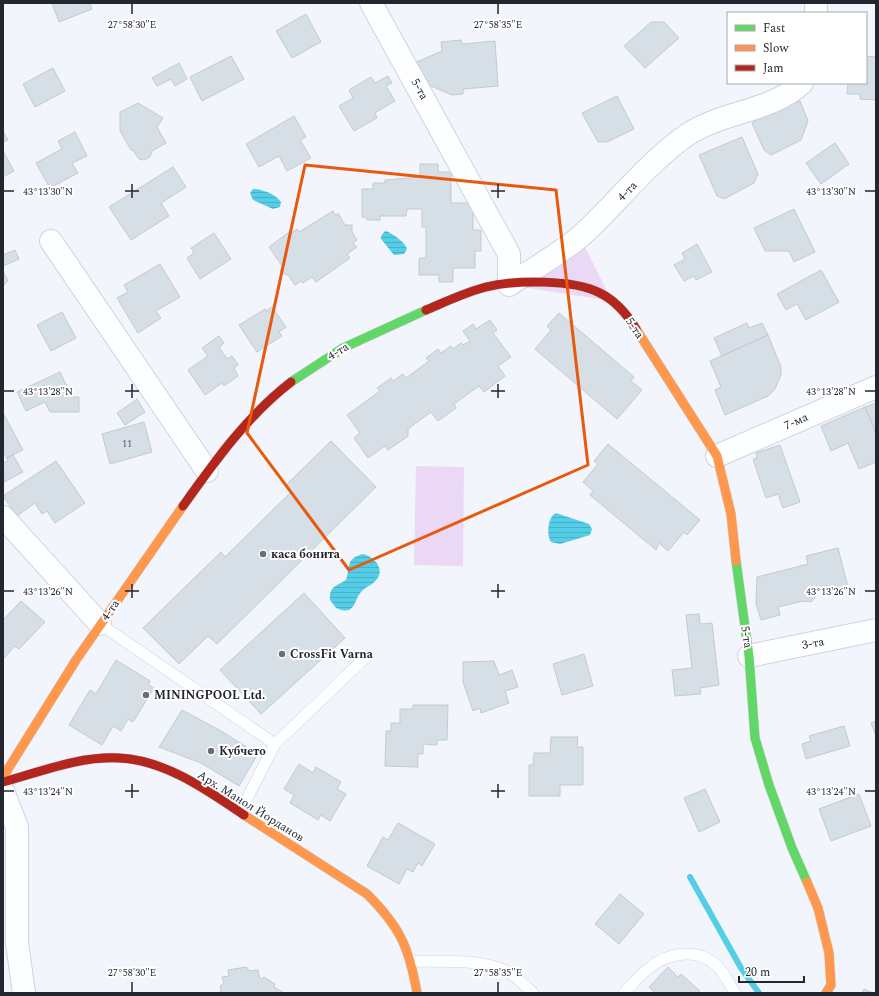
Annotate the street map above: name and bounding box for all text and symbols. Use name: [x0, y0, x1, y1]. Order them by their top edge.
legend: [727, 12, 867, 84]
text: 27°58'30"E: [108, 17, 156, 33]
text: 27°58'35"E: [474, 17, 522, 33]
text: Fast: [763, 19, 785, 38]
text: Slow: [763, 39, 789, 58]
text: Jam: [763, 59, 784, 78]
street label: 5-та: [406, 75, 433, 104]
street label: 4-та: [613, 177, 642, 206]
text: 43°13'30"N: [23, 184, 73, 200]
text: 43°13'30"N: [806, 184, 856, 200]
street label: 5-та: [621, 314, 649, 343]
street label: 4-та: [324, 337, 353, 365]
text: 43°13'28"N: [23, 384, 73, 400]
text: 43°13'28"N: [806, 384, 856, 400]
street label: 7-ма: [781, 408, 812, 435]
house number: 11: [122, 436, 132, 452]
place label: каса бонита: [271, 545, 341, 564]
marker: каса бонита: [258, 549, 268, 559]
text: 43°13'26"N: [23, 584, 73, 600]
text: 43°13'26"N: [806, 584, 856, 600]
street label: 4-та: [96, 596, 125, 625]
street label: 5-та: [735, 625, 758, 650]
street label: 3-та: [800, 632, 826, 655]
place label: CrossFit Varna: [290, 645, 374, 664]
marker: CrossFit Varna: [277, 649, 287, 659]
place label: MININGPOOL Ltd.: [154, 686, 265, 705]
marker: MININGPOOL Ltd.: [141, 690, 151, 700]
place label: Кубчето: [219, 742, 266, 761]
marker: Кубчето: [206, 746, 216, 756]
street label: Арх. Манол Йорданов: [194, 766, 308, 847]
text: 43°13'24"N: [23, 784, 73, 800]
text: 43°13'24"N: [806, 784, 856, 800]
scale bar: [739, 958, 804, 984]
text: 20 m: [745, 963, 770, 982]
text: 27°58'30"E: [108, 965, 156, 981]
text: 27°58'35"E: [474, 965, 522, 981]

